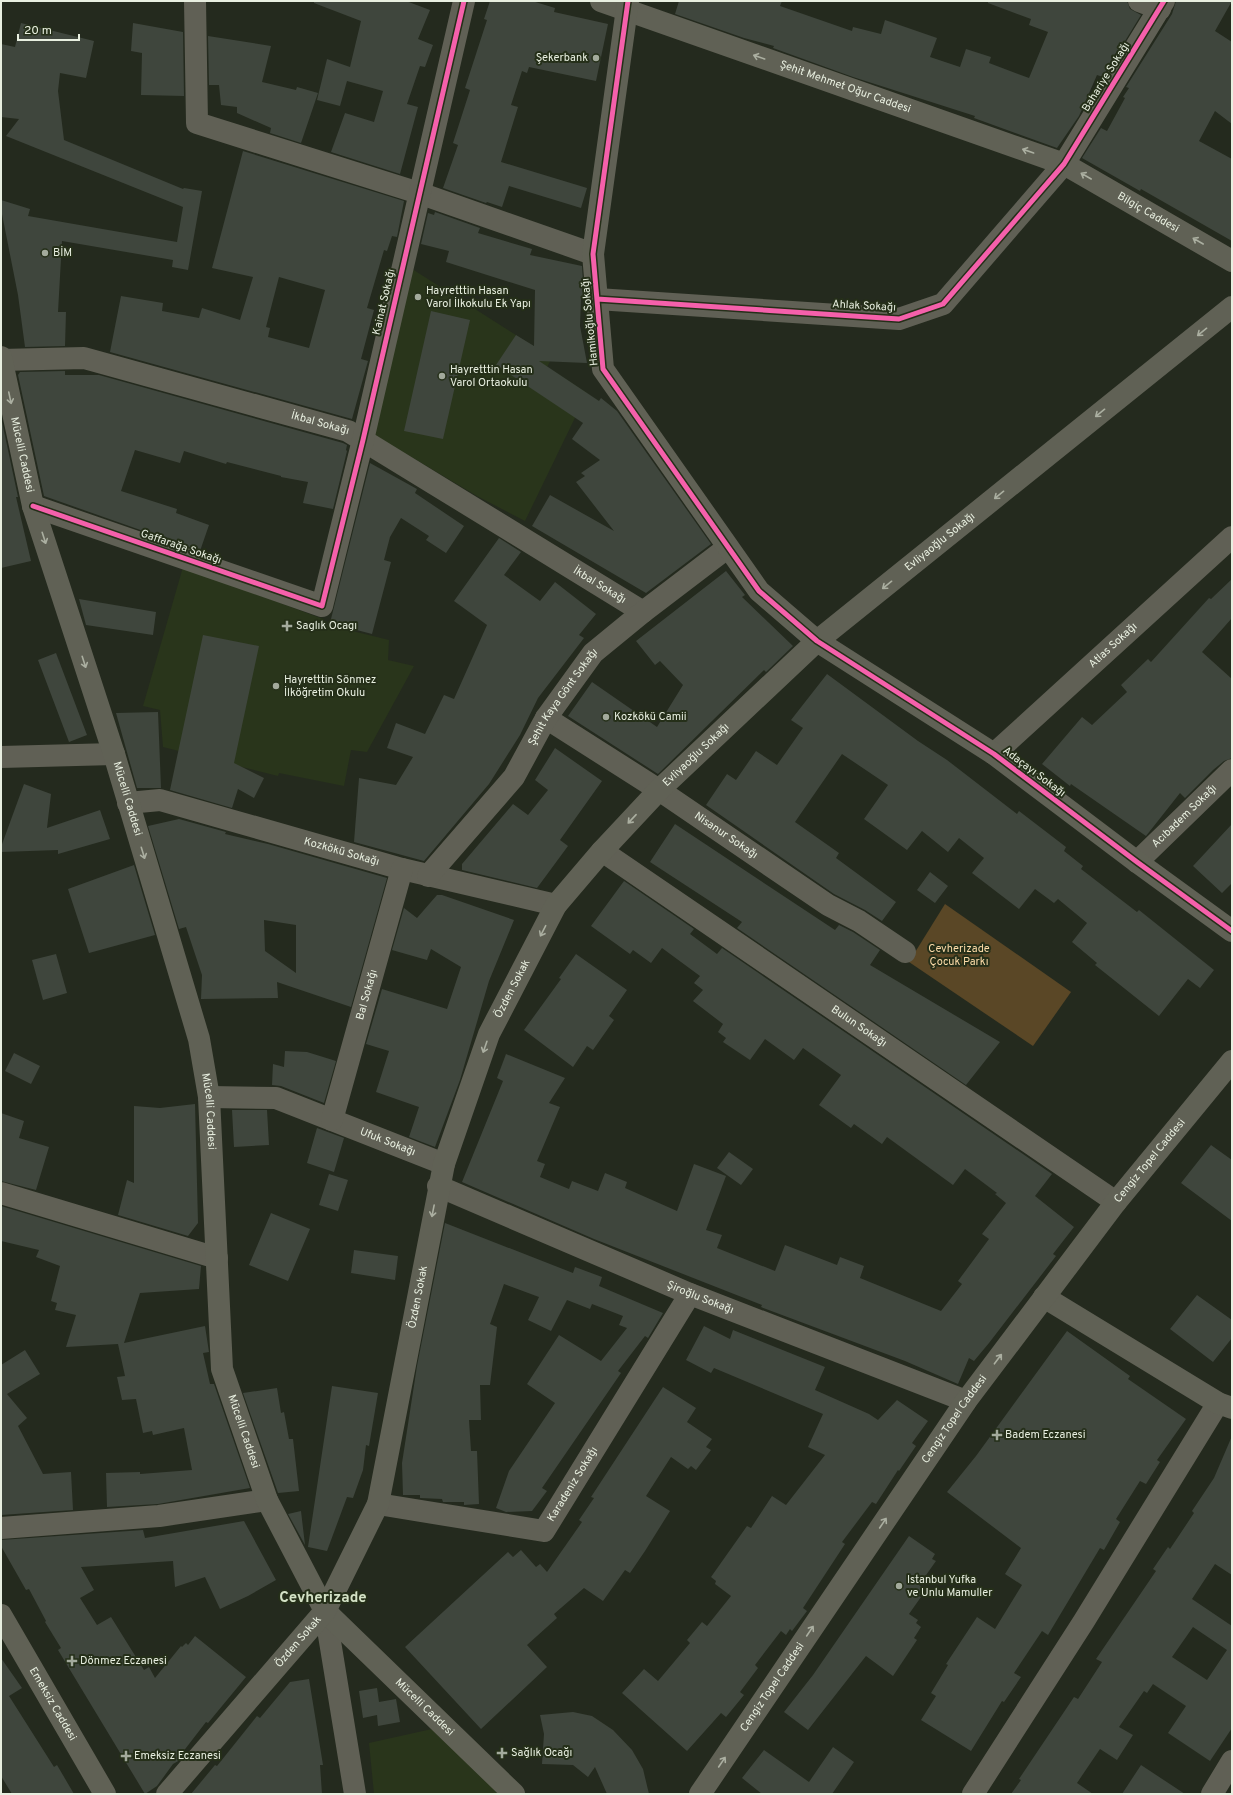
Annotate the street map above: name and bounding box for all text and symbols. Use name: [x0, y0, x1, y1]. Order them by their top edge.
scale bar: [18, 16, 79, 42]
text: 20 m: [24, 23, 52, 39]
street label: Bahariye Sokağı: [1079, 40, 1133, 114]
place label: Şekerbank: [536, 51, 588, 65]
marker: Şekerbank: [591, 53, 601, 63]
one-way arrow: [754, 53, 766, 61]
street label: Şehit Mehmet Oğur Caddesi: [778, 57, 913, 117]
one-way arrow: [1022, 146, 1034, 154]
one-way arrow: [1080, 172, 1092, 180]
street label: Bilgiç Caddesi: [1115, 189, 1182, 236]
one-way arrow: [1192, 237, 1204, 245]
place label: BİM: [53, 245, 72, 260]
marker: BİM: [40, 248, 50, 258]
street label: Kainat Sokağı: [370, 268, 398, 336]
street label: Hamikoğlu Sokağı: [578, 277, 602, 367]
place label: Hayretttin Hasan Varol İlkokulu Ek Yapı: [426, 284, 531, 311]
marker: Hayretttin Hasan Varol İlkokulu Ek Yapı: [413, 292, 423, 302]
street label: Ahlak Sokağı: [832, 297, 896, 315]
one-way arrow: [1196, 327, 1207, 336]
place label: Hayretttin Hasan Varol Ortaokulu: [450, 363, 533, 390]
marker: Hayretttin Hasan Varol Ortaokulu: [437, 371, 447, 381]
one-way arrow: [6, 392, 14, 405]
street label: İkbal Sokağı: [289, 408, 351, 438]
one-way arrow: [1095, 409, 1106, 418]
street label: Mücelli Caddesi: [7, 416, 37, 494]
one-way arrow: [993, 490, 1004, 499]
street label: Evliyaoğlu Sokağı: [902, 509, 978, 574]
street label: Gaffarağa Sokağı: [139, 527, 223, 567]
one-way arrow: [41, 532, 48, 545]
street label: İkbal Sokağı: [570, 563, 629, 607]
one-way arrow: [881, 580, 892, 589]
place label: Saglık Ocagı: [296, 619, 357, 633]
marker: Saglık Ocagı: [281, 620, 293, 632]
street label: Atlas Sokağı: [1086, 620, 1140, 671]
street label: Şehit Kaya Gönt Sokağı: [525, 645, 600, 748]
one-way arrow: [81, 655, 88, 668]
place label: Hayretttin Sönmez İlköğretim Okulu: [284, 673, 376, 700]
marker: Hayretttin Sönmez İlköğretim Okulu: [271, 681, 281, 691]
place label: Kozkökü Camii: [614, 710, 687, 724]
marker: Kozkökü Camii: [601, 712, 611, 722]
street label: Evliyaoğlu Sokağı: [660, 720, 732, 790]
street label: Adaçayı Sokağı: [1000, 744, 1068, 800]
street label: Mücelli Caddesi: [110, 760, 145, 838]
street label: Acıbadem Sokağı: [1149, 781, 1220, 851]
street label: Nisanur Sokağı: [691, 809, 761, 862]
one-way arrow: [627, 814, 637, 824]
street label: Kozkökü Sokağı: [302, 834, 381, 869]
one-way arrow: [140, 846, 147, 859]
one-way arrow: [538, 924, 546, 936]
park label: Cevherizade Çocuk Parkı: [928, 942, 990, 969]
street label: Özden Sokak: [491, 957, 534, 1020]
street label: Bal Sokağı: [353, 968, 381, 1022]
street label: Bulun Sokağı: [828, 1002, 889, 1050]
one-way arrow: [480, 1040, 488, 1052]
street label: Mücelli Caddesi: [198, 1072, 219, 1150]
street label: Cengiz Topel Caddesi: [1111, 1116, 1189, 1206]
street label: Ufuk Sokağı: [358, 1125, 418, 1159]
one-way arrow: [429, 1204, 437, 1217]
street label: Özden Sokak: [404, 1264, 431, 1330]
street label: Şiroğlu Sokağı: [665, 1278, 736, 1317]
one-way arrow: [993, 1354, 1002, 1365]
street label: Cengiz Topel Caddesi: [919, 1372, 990, 1466]
street label: Mücelli Caddesi: [224, 1393, 263, 1470]
place label: Badem Eczanesi: [1005, 1428, 1086, 1442]
marker: Badem Eczanesi: [992, 1430, 1002, 1440]
street label: Karadeniz Sokağı: [544, 1444, 601, 1524]
one-way arrow: [879, 1518, 887, 1529]
place label: Istanbul Yufka ve Unlu Mamuller: [907, 1573, 993, 1600]
marker: Istanbul Yufka ve Unlu Mamuller: [894, 1581, 904, 1591]
district label: Cevherizade: [279, 1589, 367, 1608]
street label: Özden Sokak: [271, 1613, 325, 1671]
one-way arrow: [806, 1626, 814, 1637]
street label: Cengiz Topel Caddesi: [737, 1640, 807, 1735]
place label: Dönmez Eczanesi: [80, 1654, 167, 1668]
marker: Dönmez Eczanesi: [67, 1656, 77, 1666]
street label: Emeksiz Caddesi: [26, 1665, 80, 1743]
street label: Mücelli Caddesi: [392, 1675, 457, 1739]
place label: Sağlık Ocağı: [511, 1746, 572, 1760]
marker: Sağlık Ocağı: [496, 1747, 508, 1759]
place label: Emeksiz Eczanesi: [134, 1749, 221, 1763]
marker: Emeksiz Eczanesi: [121, 1751, 131, 1761]
one-way arrow: [718, 1757, 726, 1768]

